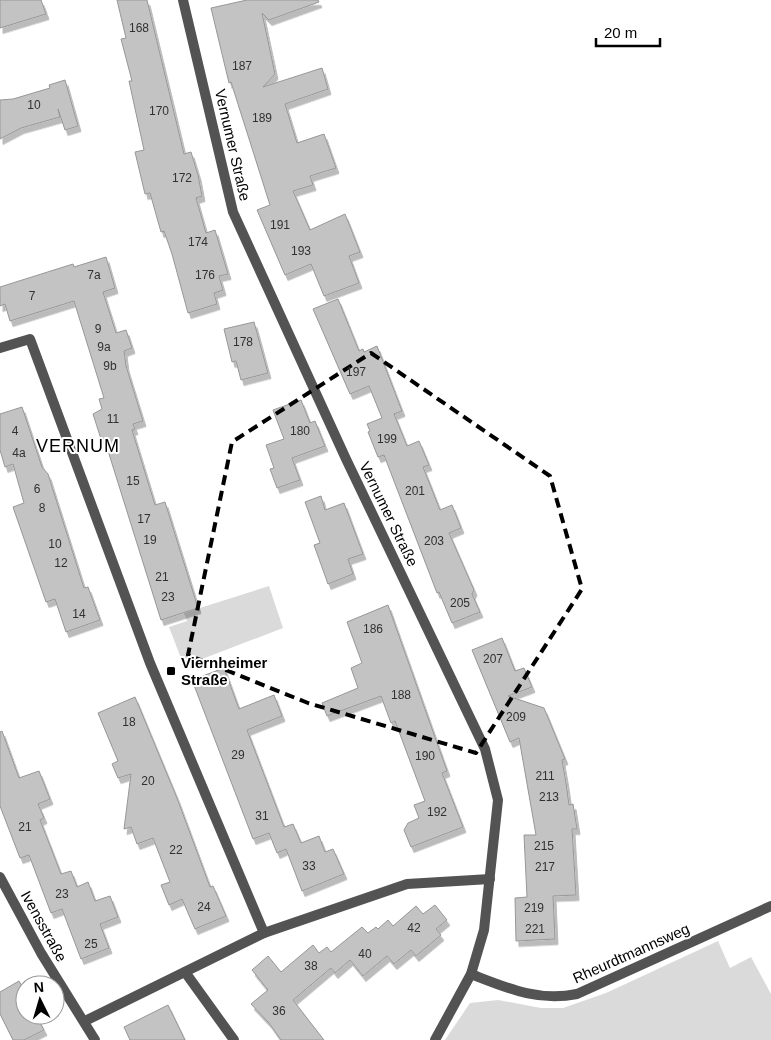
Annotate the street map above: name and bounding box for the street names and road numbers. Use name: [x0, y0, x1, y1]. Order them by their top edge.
street label: Vernumer Straße: [212, 87, 254, 203]
street label: Vernumer Straße: [356, 459, 422, 569]
street label: Ivensstraße: [18, 888, 70, 964]
street label: Rheurdtmannsweg: [570, 920, 692, 986]

